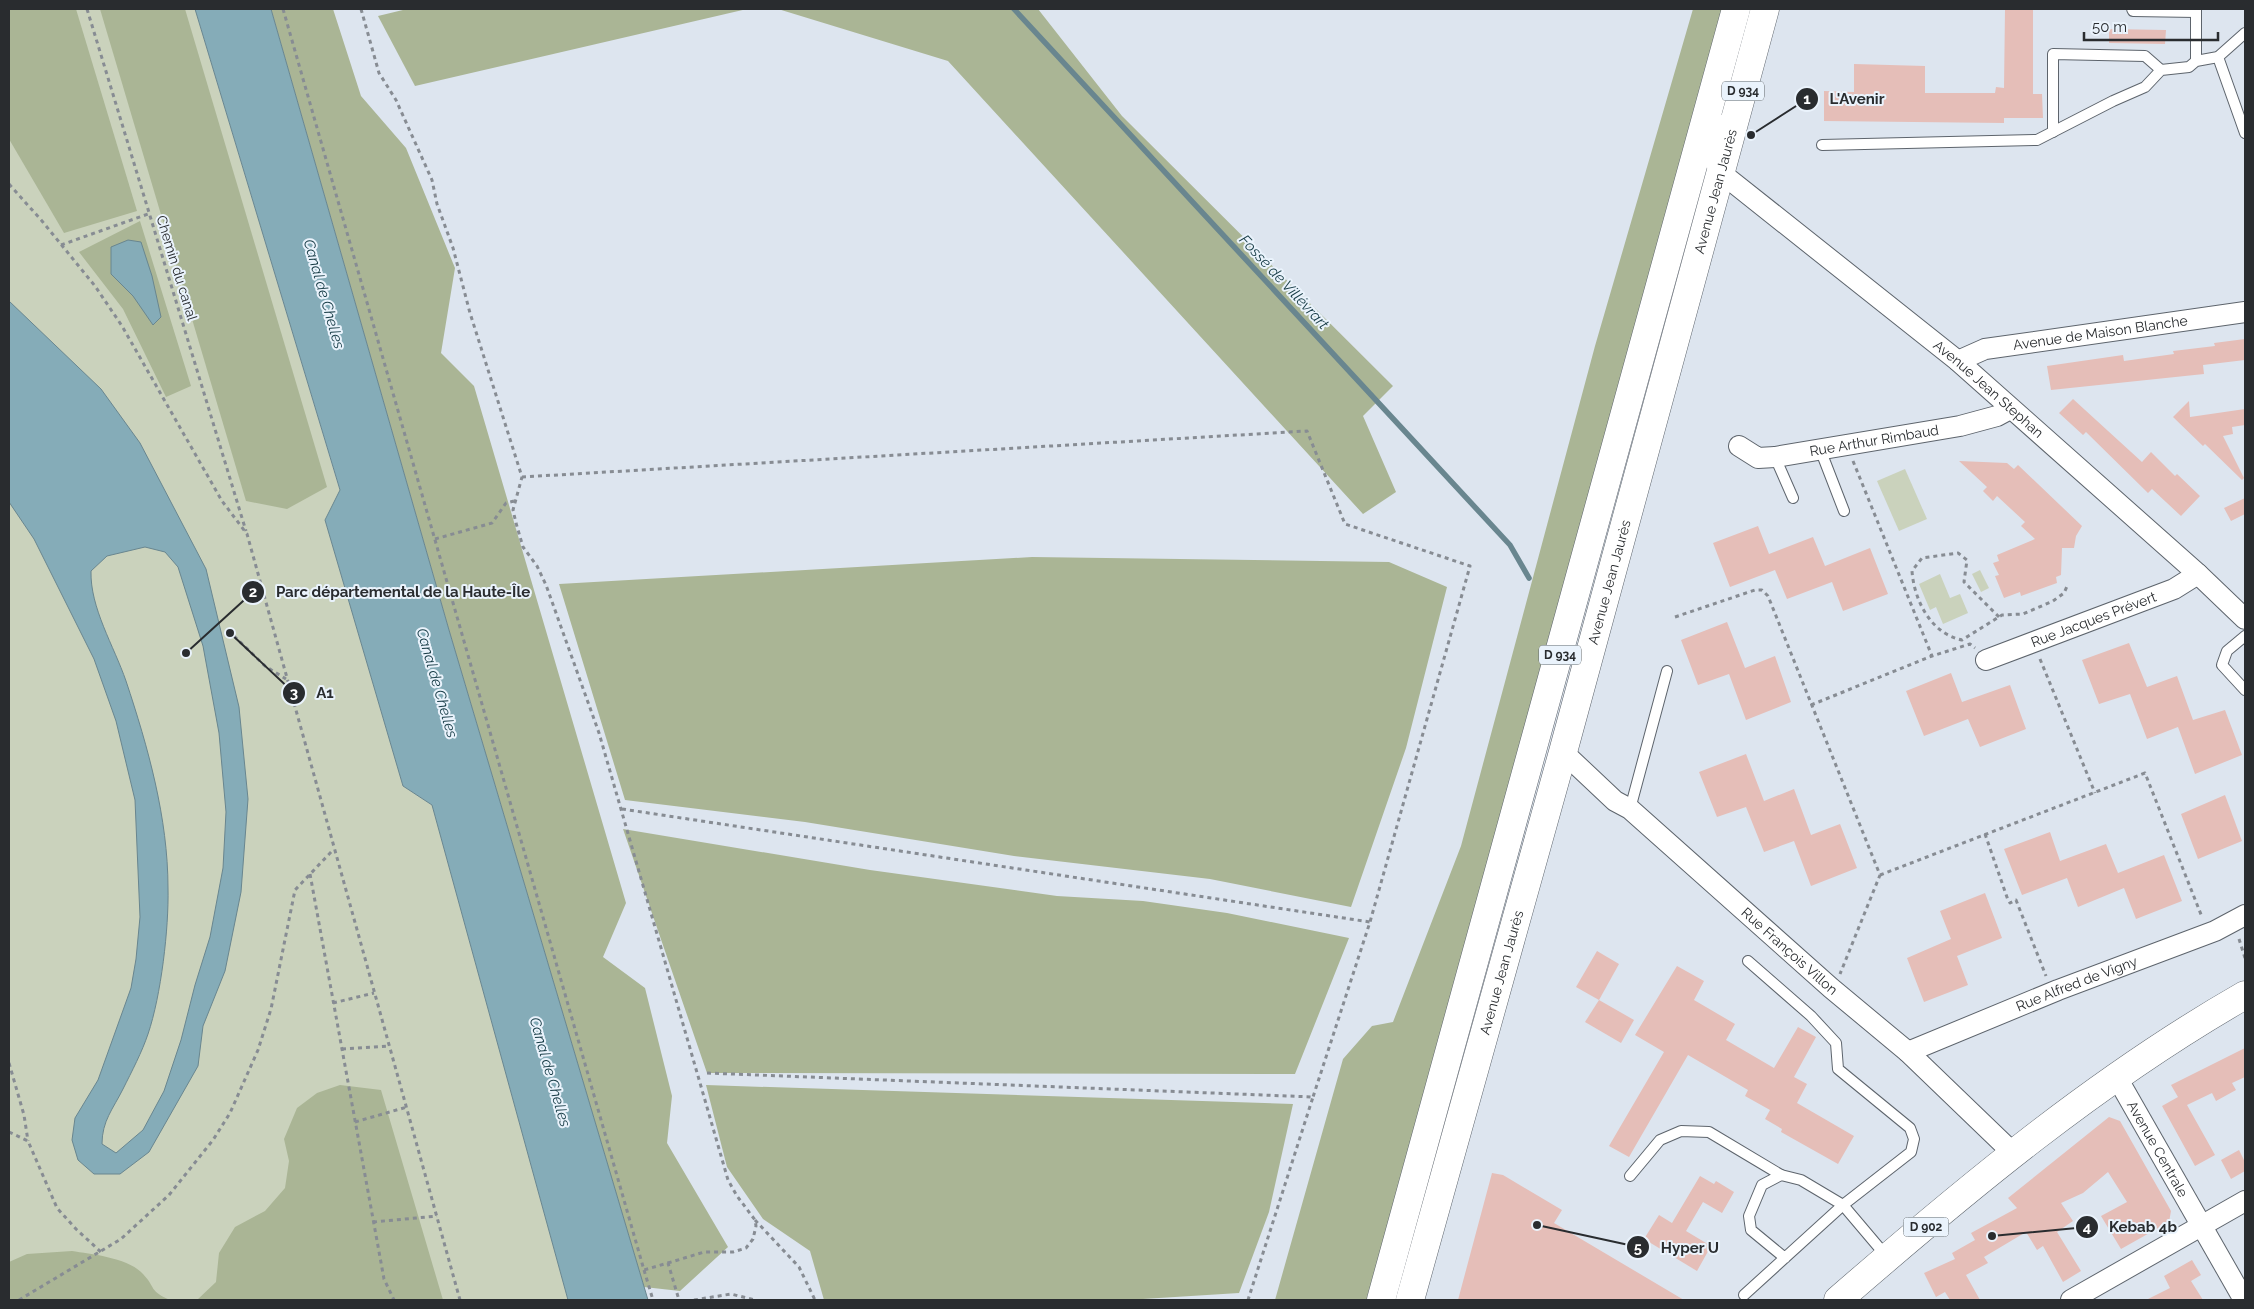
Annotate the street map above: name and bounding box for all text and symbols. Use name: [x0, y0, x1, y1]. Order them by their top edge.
scale bar: [2084, 10, 2218, 42]
text: 50 m: [2092, 18, 2127, 36]
road number: D 934: [1722, 82, 1764, 100]
callout: L'Avenir: [1795, 84, 1895, 114]
text: 1: [1803, 90, 1811, 108]
text: L'Avenir: [1830, 90, 1885, 108]
street label: Avenue Jean Jaurès: [1691, 127, 1740, 255]
street label: Chemin du canal: [153, 213, 201, 323]
water label: Fossé de Villévrart: [1236, 231, 1332, 333]
water label: Canal de Chelles: [300, 237, 348, 351]
street label: Avenue de Maison Blanche: [2012, 312, 2189, 353]
street label: Avenue Jean Stephan: [1930, 337, 2047, 441]
street label: Rue Arthur Rimbaud: [1808, 422, 1940, 459]
street label: Avenue Jean Jaurès: [1585, 518, 1634, 646]
callout: Parc départemental de la Haute-Île: [241, 577, 540, 607]
text: 2: [249, 583, 257, 601]
text: Parc départemental de la Haute-Île: [276, 583, 530, 601]
street label: Rue Jacques Prévert: [2029, 588, 2159, 650]
water label: Canal de Chelles: [413, 626, 461, 740]
road number: D 934: [1539, 646, 1581, 664]
callout: A1: [281, 678, 344, 708]
text: 3: [290, 684, 298, 702]
text: A1: [316, 684, 334, 702]
street label: Rue François Villon: [1738, 904, 1841, 998]
street label: Avenue Jean Jaurès: [1476, 908, 1526, 1037]
street label: Rue Alfred de Vigny: [2014, 953, 2140, 1014]
water label: Canal de Chelles: [526, 1015, 574, 1129]
street label: Avenue Centrale: [2124, 1098, 2191, 1200]
callout: Kebab 4b: [2074, 1212, 2187, 1242]
road number: D 902: [1904, 1218, 1948, 1236]
text: 4: [2083, 1218, 2092, 1236]
text: Kebab 4b: [2109, 1218, 2177, 1236]
callout: Hyper U: [1626, 1232, 1729, 1262]
text: 5: [1634, 1239, 1642, 1257]
text: Hyper U: [1661, 1239, 1719, 1257]

